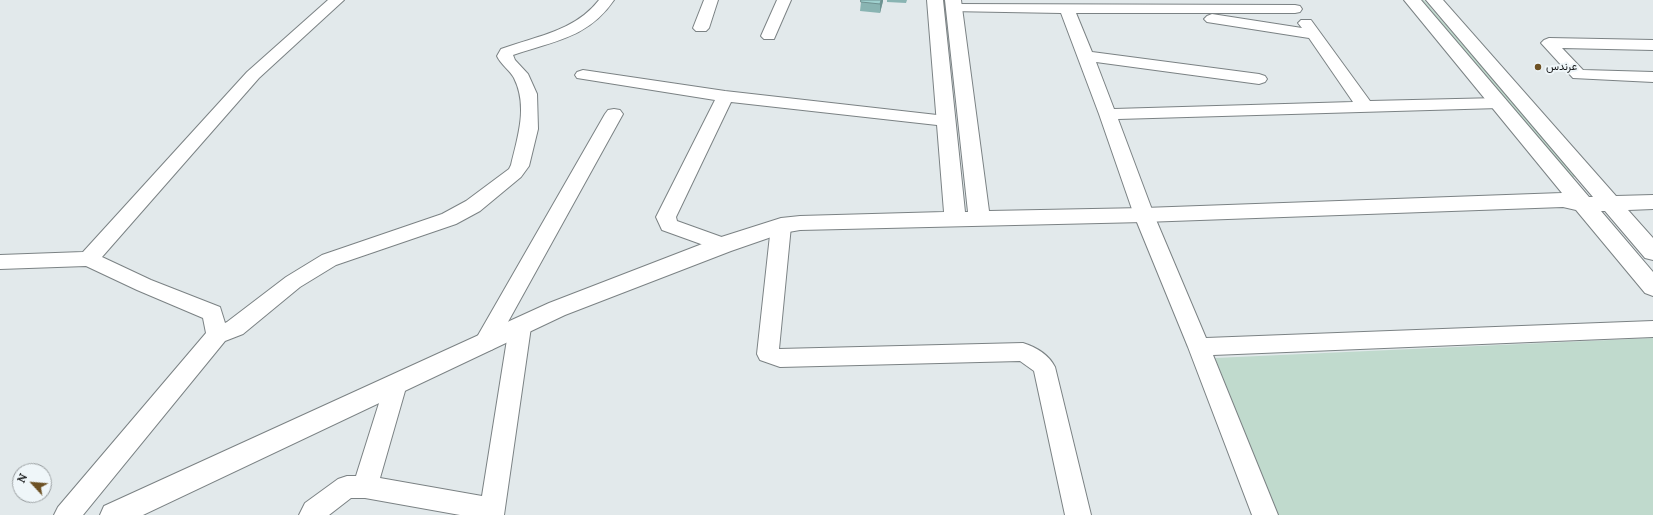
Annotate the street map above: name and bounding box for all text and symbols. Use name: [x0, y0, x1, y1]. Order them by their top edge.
place label: عرندس: [1546, 60, 1577, 74]
marker: عرندس: [1533, 62, 1543, 72]
north arrow: [12, 463, 52, 503]
text: N: [14, 471, 30, 485]

